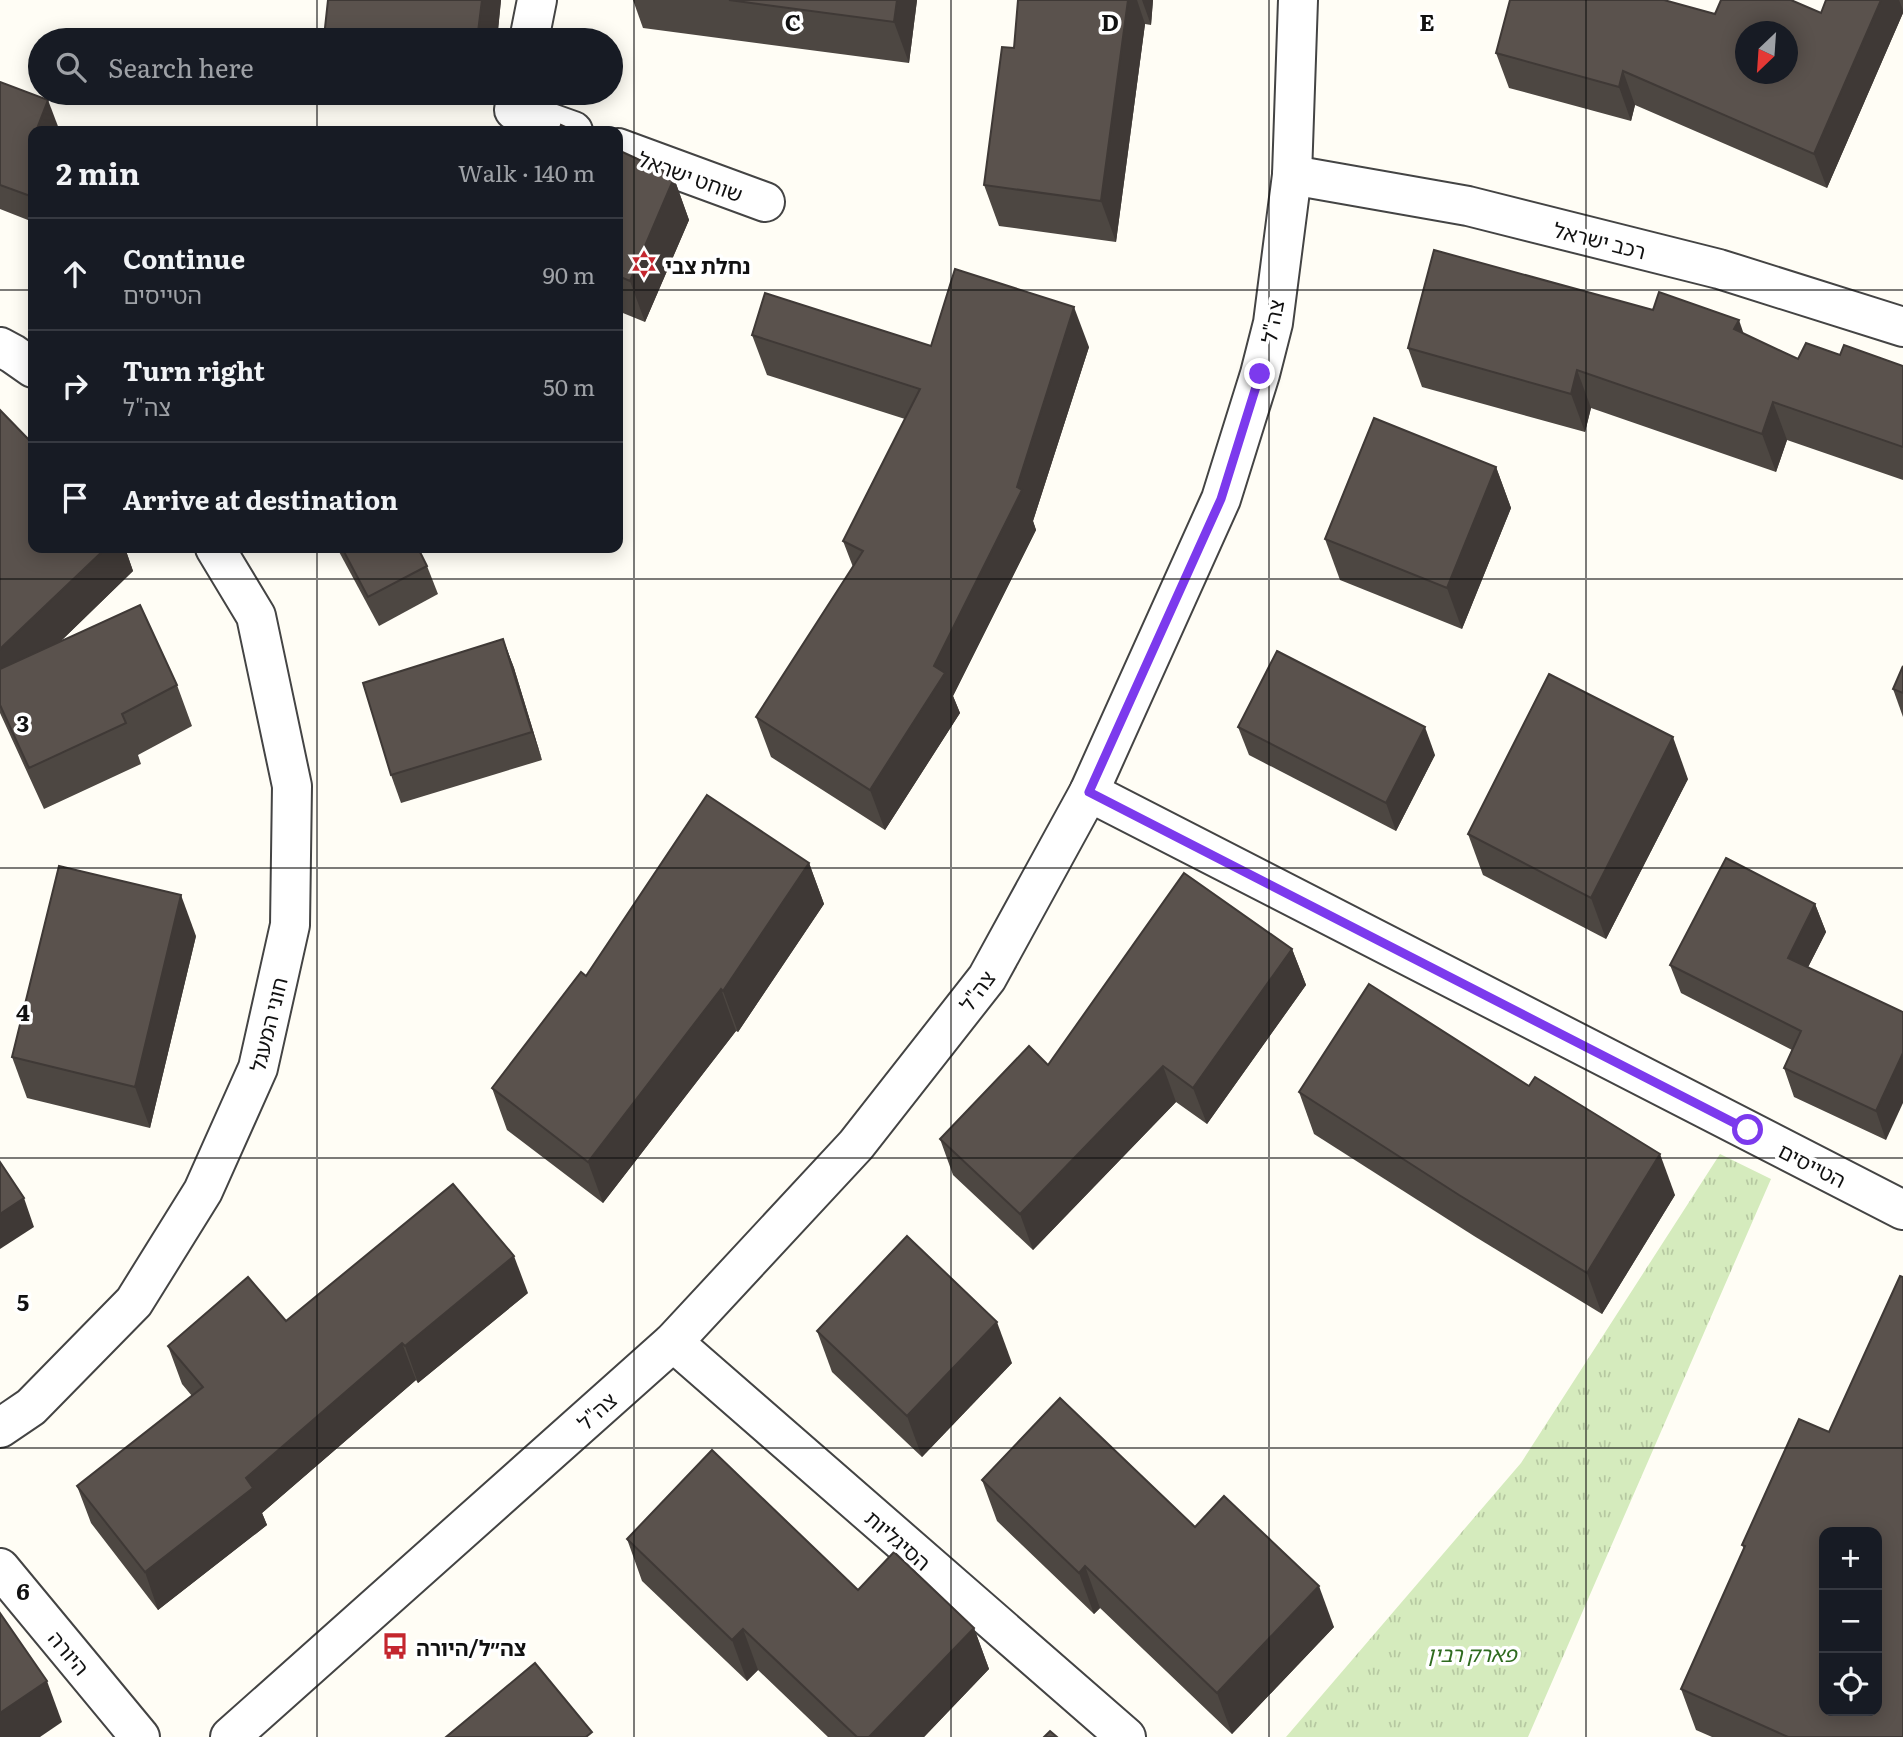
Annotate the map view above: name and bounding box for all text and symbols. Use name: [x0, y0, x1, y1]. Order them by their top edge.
text: C: [785, 4, 801, 38]
text: D: [1101, 4, 1119, 38]
text: E: [1419, 4, 1435, 38]
north arrow: [1735, 21, 1798, 84]
search box: [28, 28, 623, 105]
text: Search here: [108, 47, 254, 86]
icon: search: [52, 48, 90, 86]
street label: שוחט ישראל: [634, 142, 748, 208]
text: 2 min: [56, 150, 140, 194]
text: Walk · 140 m: [458, 155, 595, 189]
street label: רכב ישראל: [1551, 213, 1649, 265]
text: Continue: [123, 238, 245, 277]
synagogue icon: נחלת צבי: [629, 249, 659, 279]
place label: נחלת צבי: [665, 249, 751, 280]
icon: ahead: [56, 255, 94, 293]
text: 90 m: [543, 257, 595, 291]
text: הטייסים: [123, 277, 202, 311]
street label: צה"ל: [1252, 296, 1290, 346]
text: Turn right: [123, 350, 265, 389]
route end: [1244, 358, 1275, 389]
icon: right: [56, 367, 94, 405]
text: 50 m: [543, 369, 595, 403]
text: צה"ל: [123, 389, 171, 423]
icon: arrive: [56, 479, 94, 517]
text: Arrive at destination: [123, 479, 398, 518]
text: 3: [17, 705, 29, 739]
street label: צה"ל: [951, 963, 1001, 1017]
street label: חוני המעגל: [240, 974, 294, 1074]
text: 4: [16, 994, 30, 1028]
route start: [1732, 1114, 1763, 1145]
street label: הטייסים: [1774, 1134, 1852, 1194]
text: 5: [17, 1284, 29, 1318]
street label: צה"ל: [569, 1384, 623, 1436]
street label: הסיגליות: [859, 1502, 939, 1576]
map controls: [1819, 1527, 1882, 1716]
button: +: [1819, 1527, 1882, 1590]
text: 6: [16, 1573, 30, 1607]
button: −: [1819, 1590, 1882, 1653]
street label: היורה: [42, 1623, 98, 1681]
bus stop icon: צה״ל/היורה: [380, 1631, 410, 1661]
place label: צה״ל/היורה: [416, 1631, 526, 1662]
park label: פארק רבין: [1427, 1637, 1518, 1668]
button: locate: [1819, 1653, 1882, 1716]

